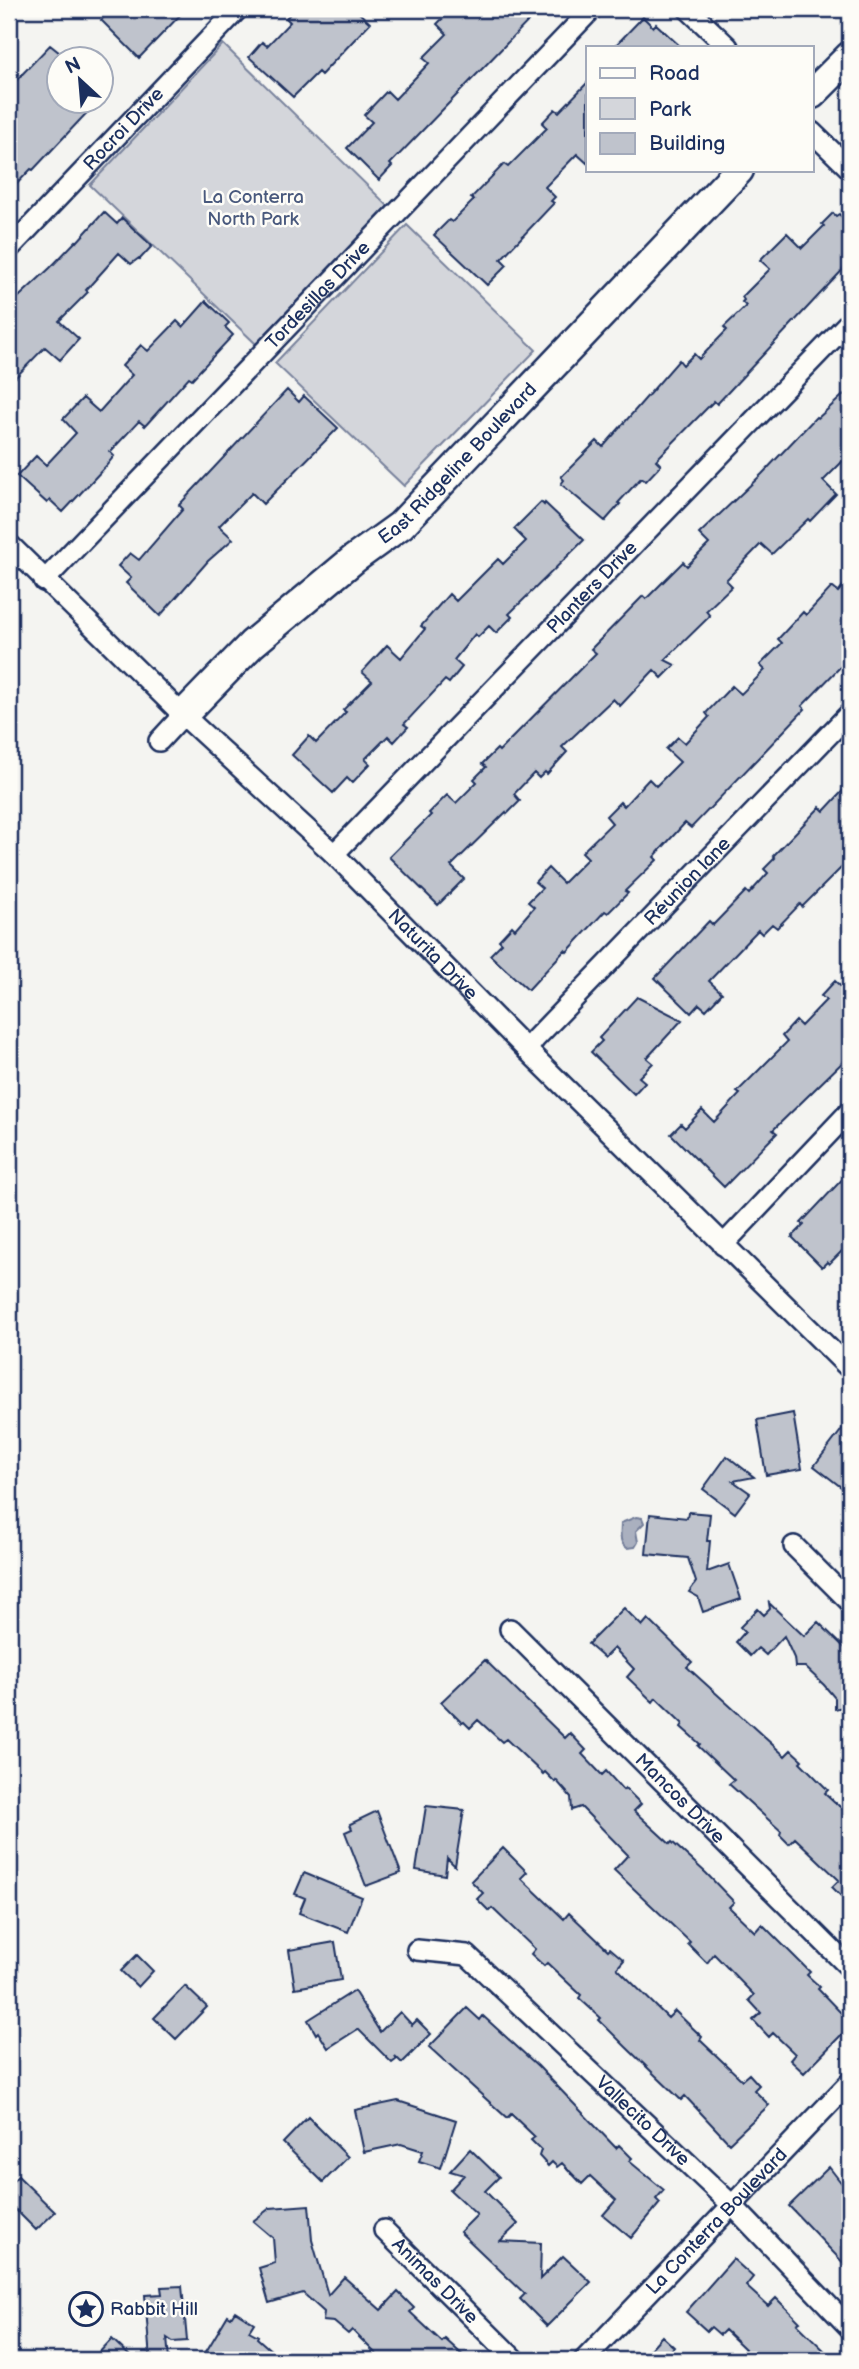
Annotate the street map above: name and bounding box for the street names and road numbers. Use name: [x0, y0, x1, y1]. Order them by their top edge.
street label: Rocroi Drive: [79, 83, 169, 175]
street label: Tordesillas Drive: [261, 236, 375, 354]
street label: East Ridgeline Boulevard: [374, 378, 542, 549]
street label: Planters Drive: [542, 536, 642, 639]
street label: Réunion lane: [639, 832, 735, 930]
street label: Naturita Drive: [383, 904, 483, 1005]
street label: Mancos Drive: [630, 1749, 730, 1848]
street label: Vallecito Drive: [591, 2071, 695, 2171]
street label: La Conterra Boulevard: [641, 2143, 792, 2299]
street label: Animas Drive: [387, 2233, 483, 2329]

